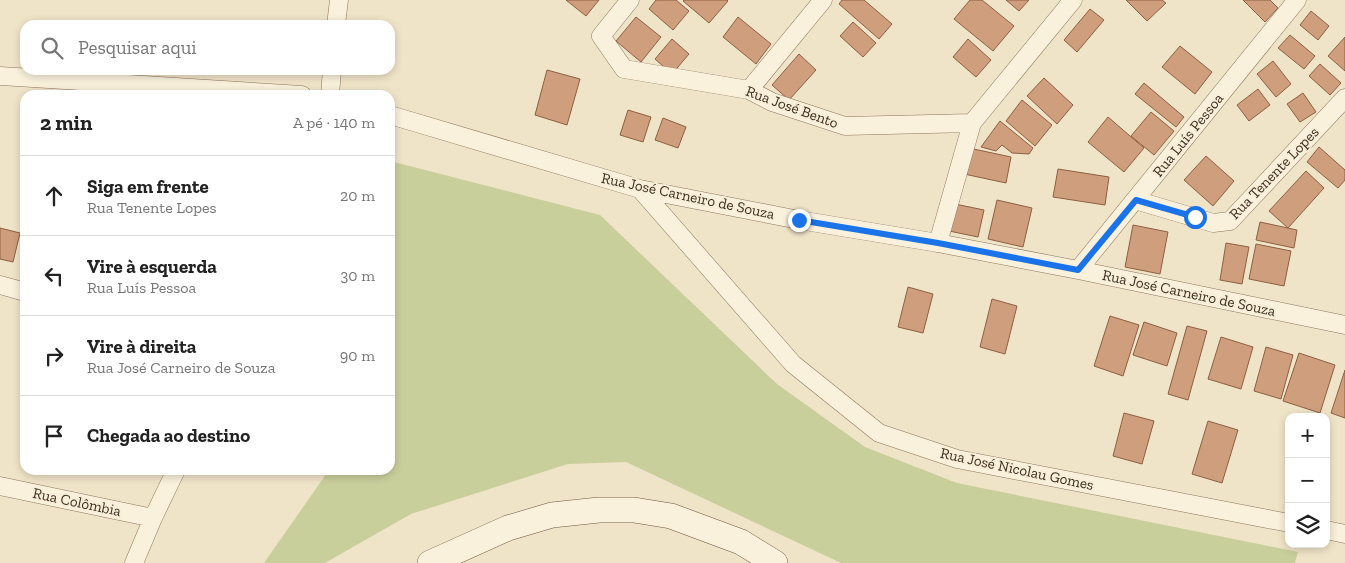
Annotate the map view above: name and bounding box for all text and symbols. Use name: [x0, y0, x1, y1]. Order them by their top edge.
search box: [20, 20, 395, 75]
icon: search: [38, 34, 66, 62]
text: Pesquisar aqui: [78, 36, 197, 59]
street label: Rua José Bento: [743, 82, 841, 132]
street label: Rua Luís Pessoa: [1149, 90, 1227, 180]
text: 2 min: [40, 110, 92, 135]
text: A pé · 140 m: [293, 113, 375, 132]
street label: Rua Tenente Lopes: [1225, 123, 1323, 223]
street label: Rua José Carneiro de Souza: [600, 169, 776, 223]
text: Siga em frente: [87, 175, 209, 198]
icon: ahead: [40, 182, 68, 210]
text: 20 m: [340, 186, 375, 205]
text: Rua Tenente Lopes: [87, 198, 217, 217]
route start: [1184, 206, 1207, 229]
route end: [788, 209, 811, 232]
text: Vire à esquerda: [87, 255, 217, 278]
icon: left: [40, 262, 68, 290]
text: 30 m: [341, 266, 375, 285]
street label: Rua José Carneiro de Souza: [1101, 266, 1277, 320]
text: Rua Luís Pessoa: [87, 278, 196, 297]
text: Vire à direita: [87, 335, 196, 358]
icon: right: [40, 342, 68, 370]
text: 90 m: [340, 346, 375, 365]
text: Rua José Carneiro de Souza: [87, 358, 275, 377]
map controls: [1285, 413, 1330, 548]
button: +: [1285, 413, 1330, 458]
icon: arrive: [40, 422, 68, 450]
text: Chegada ao destino: [87, 424, 250, 447]
street label: Rua José Nicolau Gomes: [939, 444, 1095, 494]
button: −: [1285, 458, 1330, 503]
street label: Rua Colômbia: [31, 484, 123, 520]
button: layers: [1285, 503, 1330, 548]

